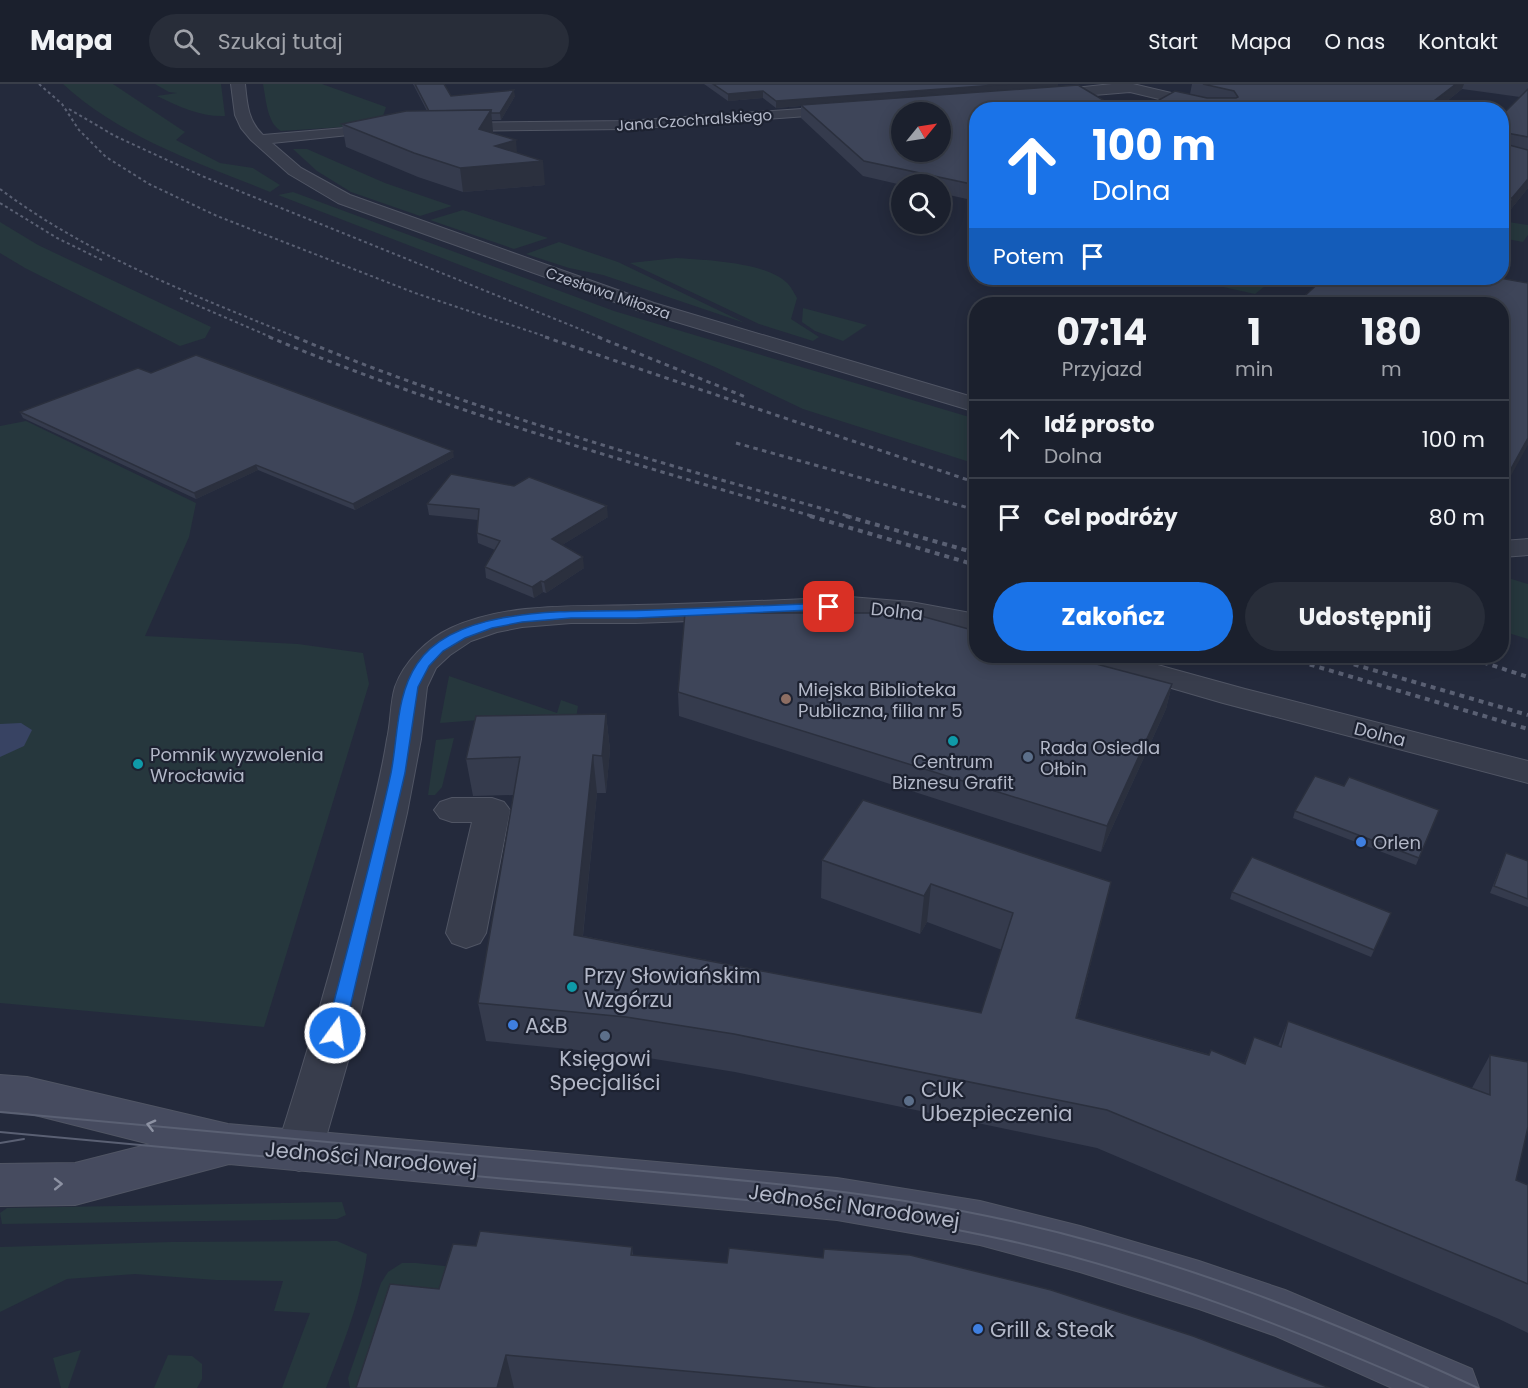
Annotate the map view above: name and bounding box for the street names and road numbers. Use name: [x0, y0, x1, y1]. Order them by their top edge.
street label: Jana Czochralskiego: [615, 104, 773, 136]
street label: Czesława Miłosza: [543, 262, 673, 324]
street label: Dolna: [870, 596, 924, 626]
street label: Dolna: [1352, 716, 1408, 752]
street label: Jedności Narodowej: [264, 1134, 478, 1182]
street label: Jedności Narodowej: [747, 1177, 961, 1235]

